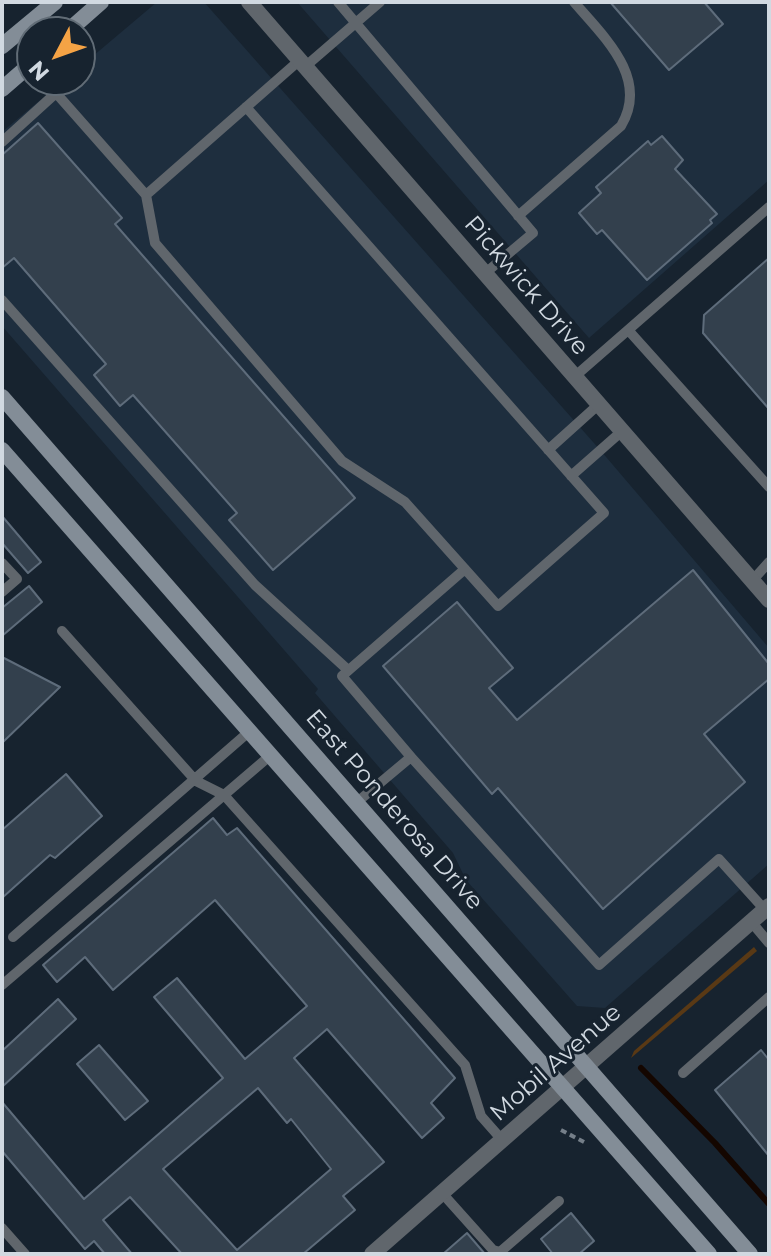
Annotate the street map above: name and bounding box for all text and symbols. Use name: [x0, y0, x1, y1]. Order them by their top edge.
north arrow: [16, 16, 96, 96]
text: N: [23, 55, 55, 86]
street label: Pickwick Drive: [458, 210, 594, 362]
street label: East Ponderosa Drive: [299, 704, 489, 916]
street label: Mobil Avenue: [485, 998, 627, 1128]

